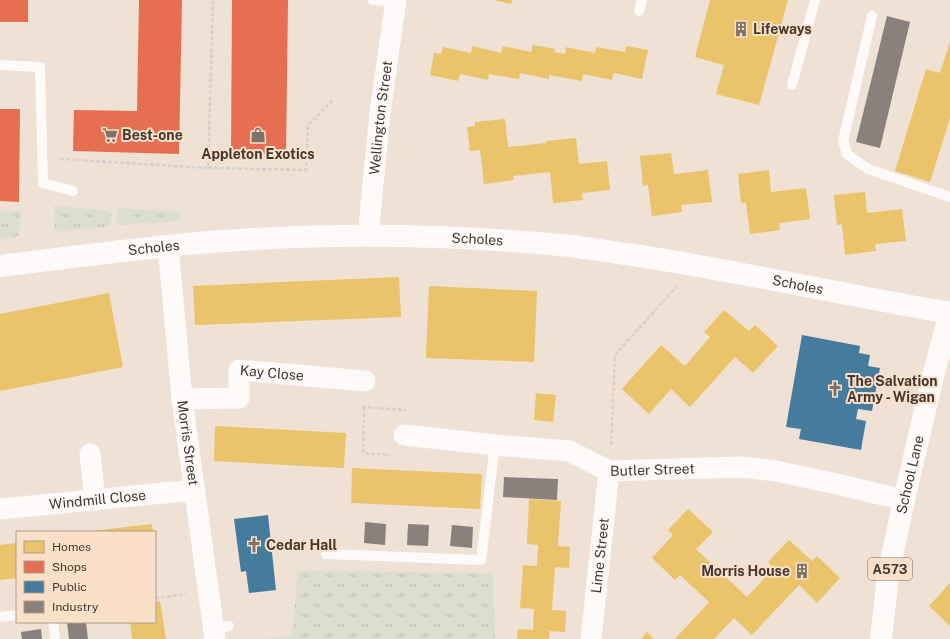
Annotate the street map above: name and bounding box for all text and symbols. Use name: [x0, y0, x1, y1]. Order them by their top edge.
building icon: Lifeways: [732, 20, 750, 38]
place label: Lifeways: [753, 21, 812, 37]
street label: Wellington Street: [366, 60, 395, 176]
supermarket icon: Best-one: [101, 126, 119, 144]
shop icon: Appleton Exotics: [249, 126, 267, 144]
place label: Best-one: [122, 127, 183, 143]
place label: Appleton Exotics: [201, 146, 315, 162]
street label: Scholes: [451, 230, 504, 248]
street label: Scholes: [127, 237, 180, 258]
street label: Scholes: [771, 272, 825, 297]
street label: Kay Close: [239, 362, 305, 384]
place label: The Salvation Army - Wigan: [847, 373, 938, 405]
church icon: The Salvation Army - Wigan: [826, 380, 844, 398]
street label: Morris Street: [174, 399, 202, 487]
street label: School Lane: [893, 434, 927, 515]
street label: Butler Street: [610, 460, 695, 479]
street label: Windmill Close: [48, 487, 147, 512]
street label: Lime Street: [588, 517, 612, 594]
legend: [16, 531, 156, 623]
church icon: Cedar Hall: [245, 536, 263, 554]
place label: Cedar Hall: [266, 537, 338, 553]
text: Homes: [52, 540, 91, 554]
road number: A573: [868, 558, 912, 580]
text: Shops: [52, 560, 87, 574]
building icon: Morris House: [793, 562, 811, 580]
place label: Morris House: [701, 563, 790, 579]
text: Public: [52, 580, 87, 594]
text: Industry: [52, 600, 99, 614]

